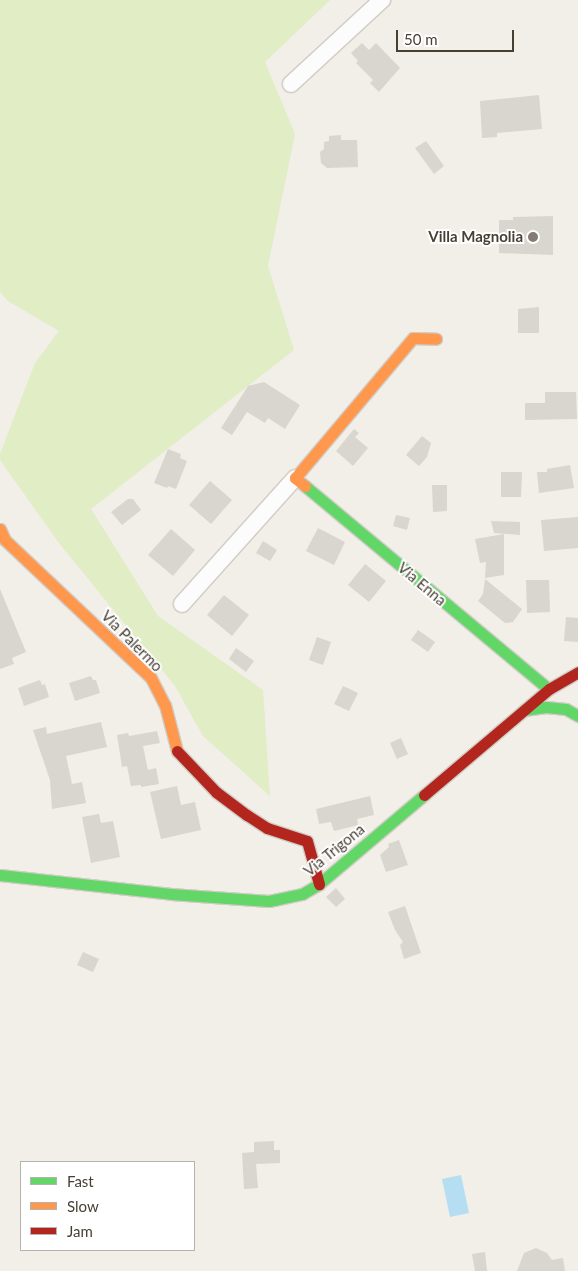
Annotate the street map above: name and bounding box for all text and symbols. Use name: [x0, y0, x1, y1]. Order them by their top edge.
scale bar: [398, 20, 516, 52]
text: 50 m: [404, 30, 438, 48]
place label: Villa Magnolia: [428, 228, 523, 246]
marker: Villa Magnolia: [527, 231, 539, 243]
street label: Via Enna: [394, 559, 450, 609]
street label: Via Palermo: [98, 607, 166, 675]
street label: Via Trigona: [300, 820, 368, 880]
legend: [20, 1161, 195, 1251]
text: Fast: [67, 1172, 94, 1190]
text: Slow: [67, 1197, 99, 1215]
text: Jam: [67, 1222, 93, 1240]

